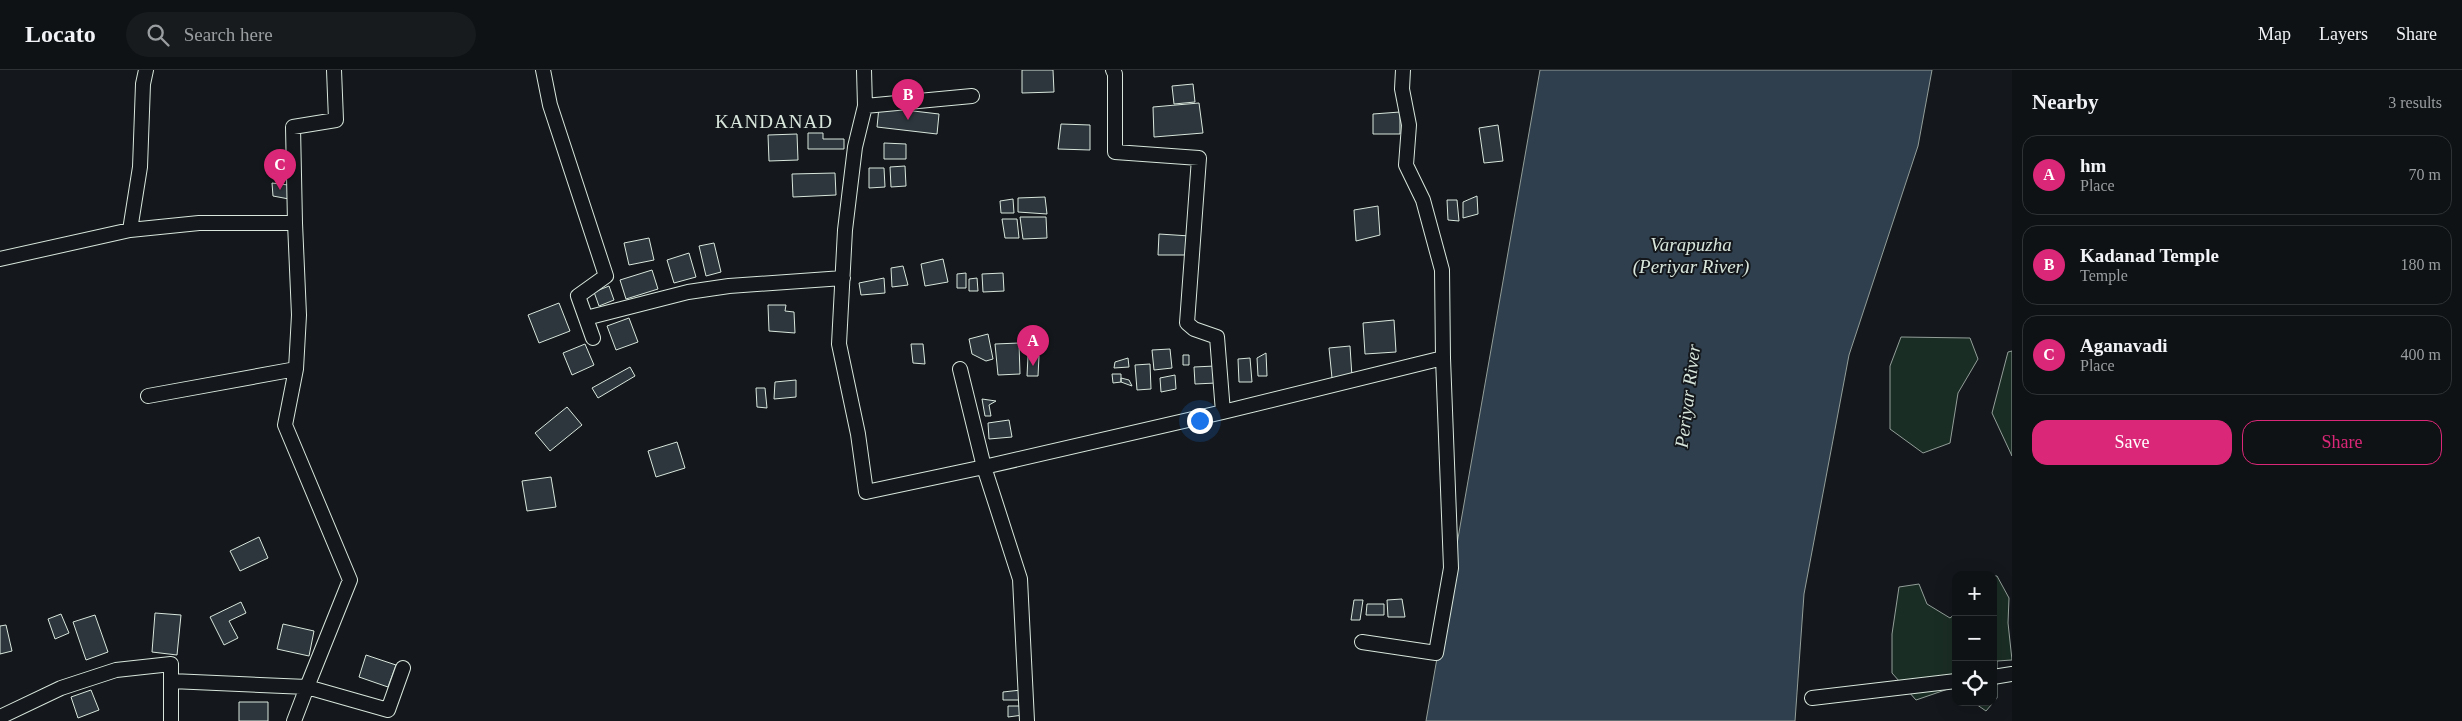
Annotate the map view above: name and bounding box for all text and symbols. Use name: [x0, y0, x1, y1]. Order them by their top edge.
search box: [126, 12, 476, 57]
text: Locato: [25, 21, 96, 47]
icon: search: [144, 21, 172, 49]
text: Search here: [184, 24, 273, 45]
text: Map: [2258, 24, 2291, 44]
text: Layers: [2319, 24, 2368, 44]
text: Share: [2396, 24, 2437, 44]
pin: B: [892, 79, 924, 120]
text: Nearby: [2032, 90, 2099, 114]
text: 3 results: [2388, 94, 2442, 111]
district label: KANDANAD: [715, 111, 833, 132]
pin: C: [264, 149, 296, 190]
text: hm: [2080, 155, 2106, 176]
text: A: [2043, 166, 2055, 183]
text: 70 m: [2409, 166, 2441, 183]
text: Place: [2080, 177, 2115, 194]
water label: Varapuzha (Periyar River): [1633, 234, 1749, 278]
text: Kadanad Temple: [2080, 245, 2219, 266]
text: B: [2044, 256, 2054, 273]
text: 180 m: [2401, 256, 2441, 273]
text: Temple: [2080, 267, 2128, 284]
pin: A: [1017, 325, 1049, 366]
text: Aganavadi: [2080, 335, 2168, 356]
water label: Periyar River: [1671, 343, 1704, 450]
text: C: [2043, 346, 2055, 363]
text: 400 m: [2401, 346, 2441, 363]
text: Place: [2080, 357, 2115, 374]
your location: [1187, 408, 1213, 434]
button: Save: [2032, 420, 2232, 465]
button: Share: [2242, 420, 2442, 465]
map controls: [1952, 571, 1997, 706]
button: +: [1952, 571, 1997, 616]
button: −: [1952, 616, 1997, 661]
button: locate: [1952, 661, 1997, 706]

